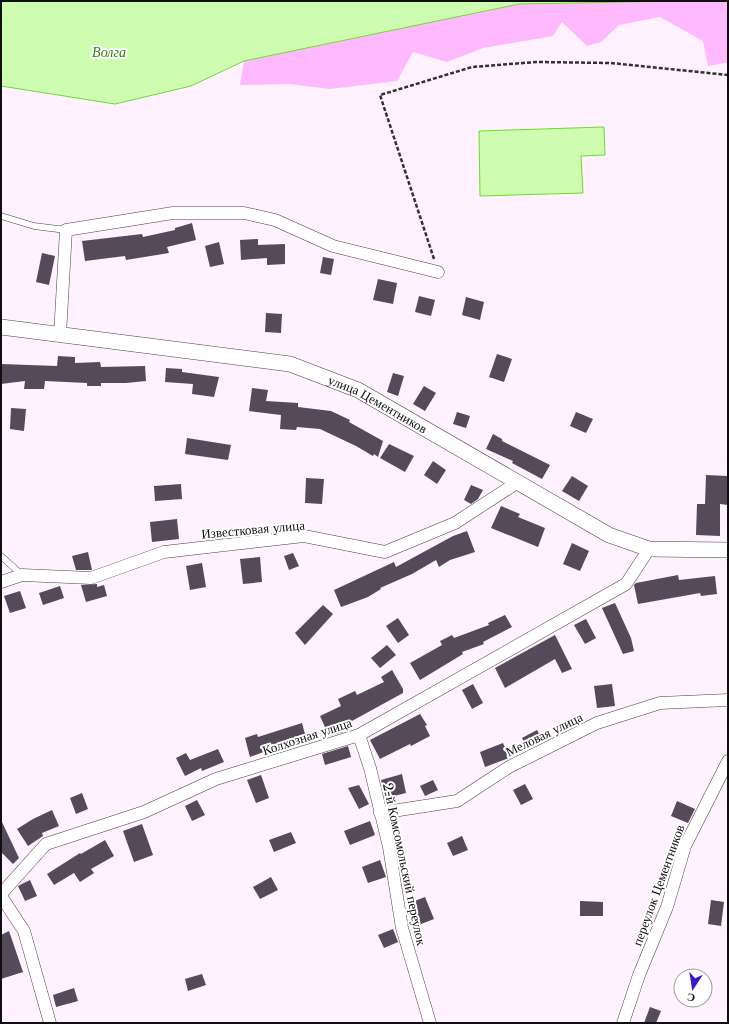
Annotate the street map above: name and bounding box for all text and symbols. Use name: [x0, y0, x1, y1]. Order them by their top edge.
water label: Волга: [92, 43, 126, 61]
street label: улица Цементников: [326, 371, 430, 437]
street label: Известковая улица: [201, 516, 306, 542]
street label: Меловая улица: [503, 708, 586, 760]
street label: Колхозная улица: [260, 714, 354, 759]
street label: 2-й Комсомольский переулок: [379, 781, 430, 948]
street label: переулок Цементников: [629, 822, 688, 948]
north arrow: [673, 968, 713, 1008]
text: С: [686, 990, 696, 1005]

